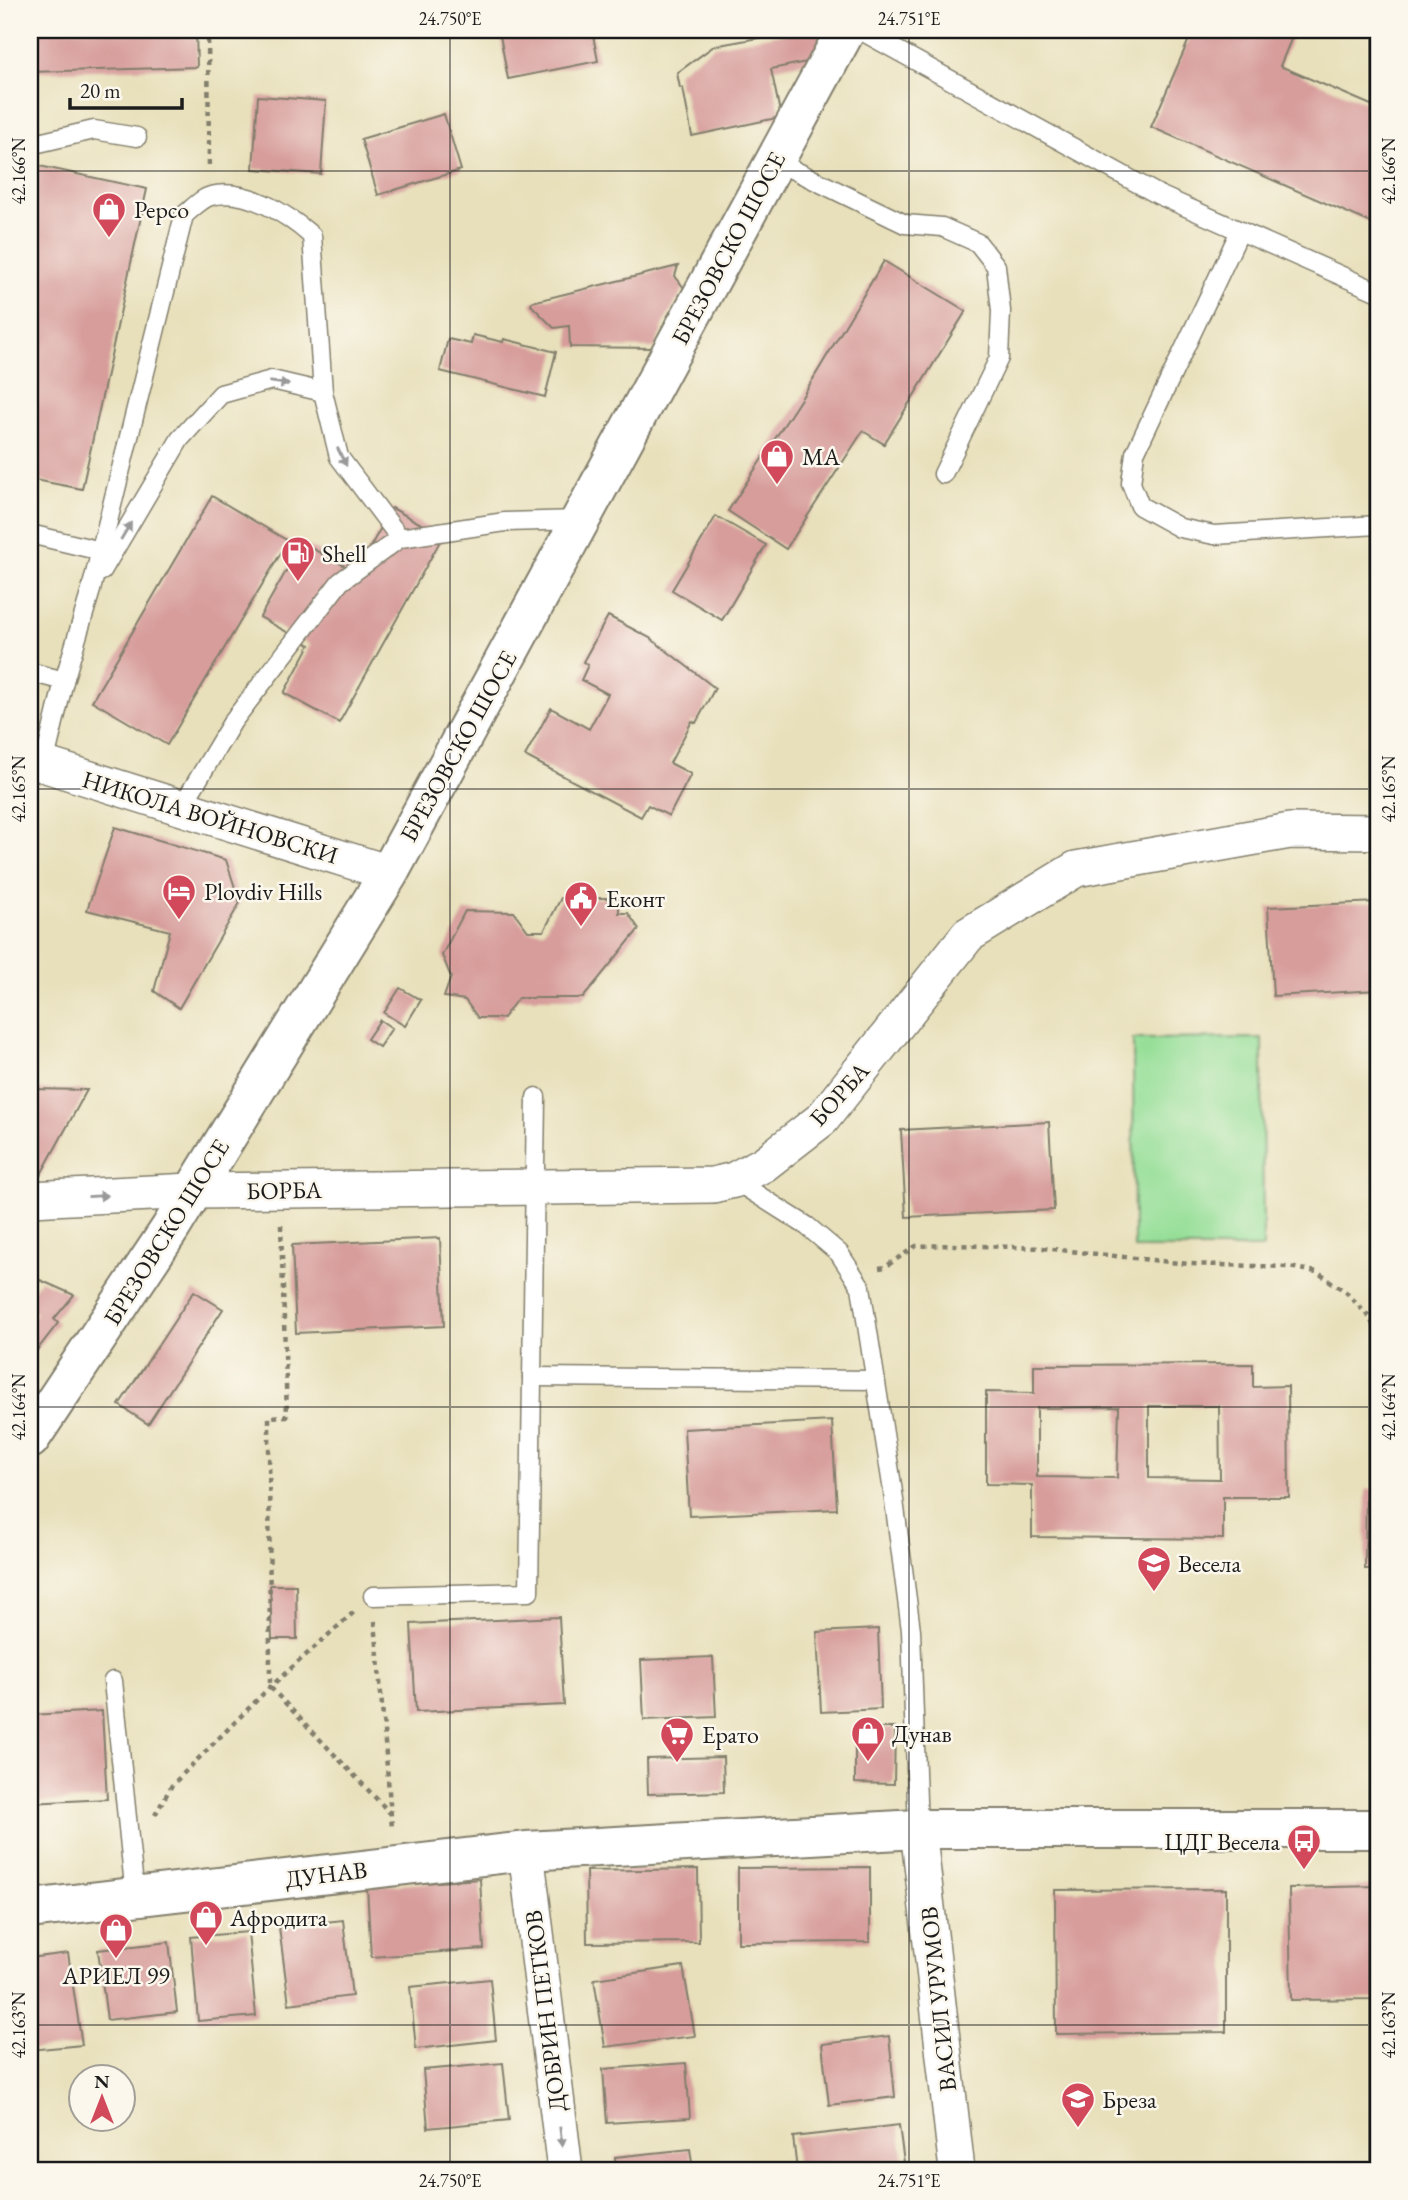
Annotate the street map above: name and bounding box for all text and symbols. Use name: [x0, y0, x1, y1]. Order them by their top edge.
text: 24.750°E: [419, 7, 481, 30]
text: 24.751°E: [878, 7, 940, 30]
scale bar: [70, 66, 182, 110]
text: 20 m: [80, 77, 121, 104]
text: 42.166°N: [7, 137, 30, 204]
text: 42.166°N: [1377, 137, 1400, 204]
street label: БРЕЗОВСКО ШОСЕ: [664, 146, 792, 350]
shop icon: Pepco: [90, 190, 128, 239]
place label: Pepco: [134, 194, 189, 225]
one-way arrow: [268, 378, 290, 389]
shop icon: МА: [758, 437, 796, 486]
place label: МА: [802, 441, 841, 472]
one-way arrow: [335, 448, 347, 468]
one-way arrow: [120, 521, 132, 540]
fuel station icon: Shell: [279, 534, 317, 583]
place label: Shell: [322, 538, 367, 569]
street label: БРЕЗОВСКО ШОСЕ: [393, 645, 523, 847]
text: 42.165°N: [7, 755, 30, 822]
text: 42.165°N: [1377, 755, 1400, 822]
street label: НИКОЛА ВОЙНОВСКИ: [79, 763, 341, 871]
hotel icon: Plovdiv Hills: [160, 872, 198, 921]
place label: Plovdiv Hills: [204, 876, 322, 907]
public building icon: Еконт: [562, 879, 600, 928]
place label: Еконт: [606, 883, 665, 914]
street label: БОРБА: [802, 1055, 876, 1133]
street label: БРЕЗОВСКО ШОСЕ: [96, 1133, 236, 1331]
street label: БОРБА: [246, 1174, 323, 1206]
one-way arrow: [87, 1190, 109, 1201]
text: 42.164°N: [7, 1373, 30, 1440]
text: 42.164°N: [1377, 1373, 1400, 1440]
school or university icon: Весела: [1135, 1544, 1173, 1593]
place label: Весела: [1178, 1548, 1241, 1579]
shop icon: Дунав: [849, 1714, 887, 1763]
supermarket icon: Ерато: [658, 1715, 696, 1764]
place label: Дунав: [892, 1718, 952, 1749]
place label: Ерато: [702, 1719, 759, 1750]
bus stop icon: ЦДГ Весела: [1285, 1822, 1323, 1871]
place label: ЦДГ Весела: [1164, 1826, 1280, 1857]
street label: ДУНАВ: [283, 1854, 369, 1894]
shop icon: Афродита: [187, 1898, 225, 1947]
place label: Афродита: [229, 1902, 328, 1933]
street label: ВАСИЛ УРУМОВ: [913, 1905, 963, 2093]
street label: ДОБРИН ПЕТКОВ: [517, 1908, 573, 2114]
shop icon: АРИЕЛ 99: [97, 1911, 135, 1960]
place label: АРИЕЛ 99: [61, 1960, 170, 1991]
text: 42.163°N: [7, 1991, 30, 2058]
text: 42.163°N: [1377, 1991, 1400, 2058]
north arrow: [66, 2064, 136, 2134]
text: N: [94, 2069, 110, 2094]
school or university icon: Бреза: [1059, 2080, 1097, 2129]
place label: Бреза: [1102, 2084, 1157, 2115]
one-way arrow: [555, 2127, 566, 2149]
text: 24.750°E: [419, 2169, 481, 2192]
text: 24.751°E: [878, 2169, 940, 2192]

